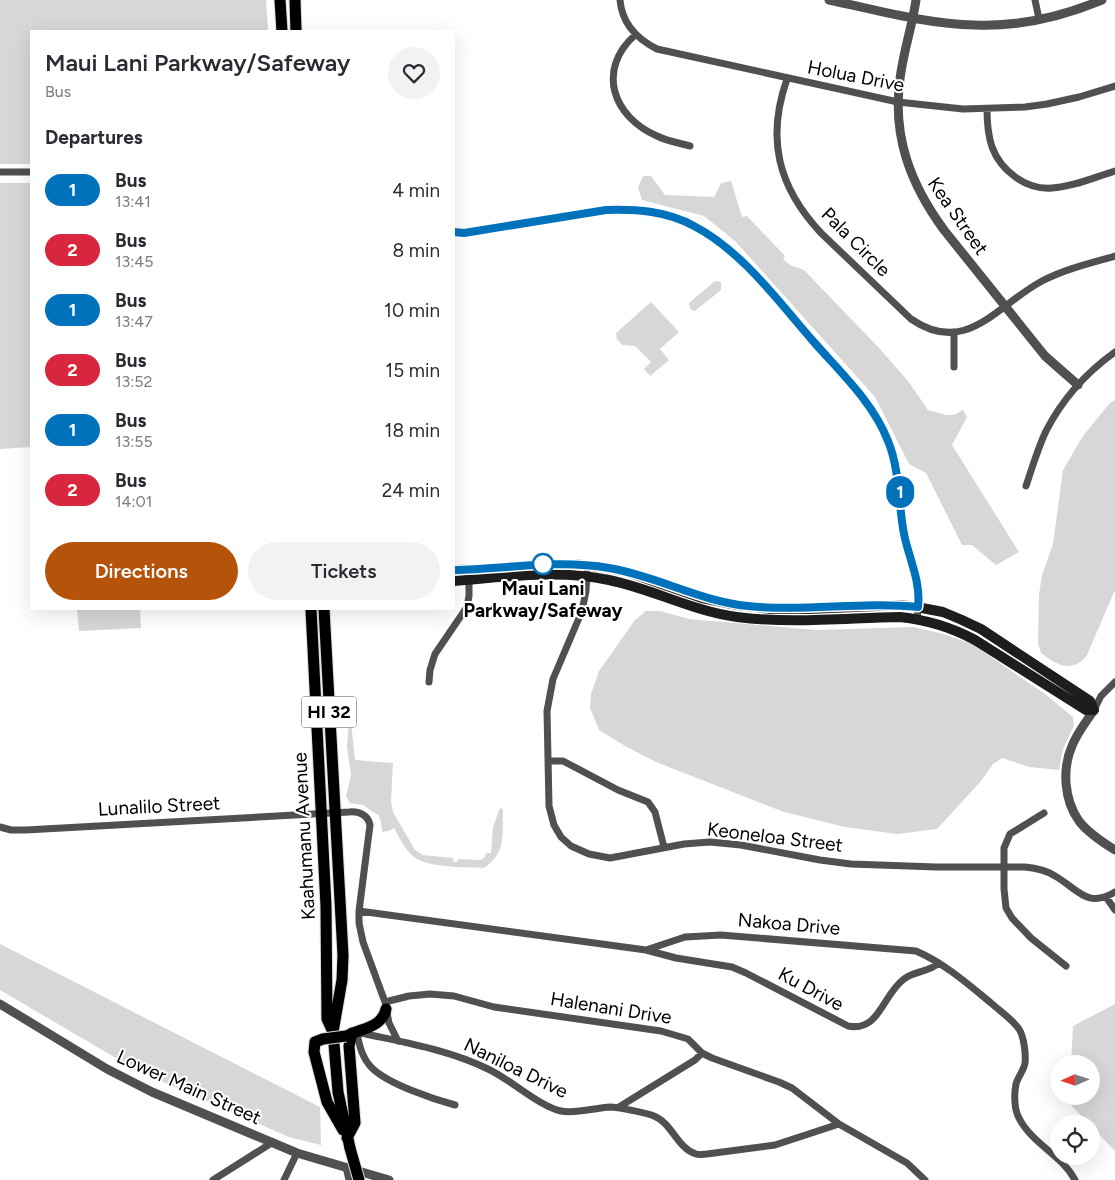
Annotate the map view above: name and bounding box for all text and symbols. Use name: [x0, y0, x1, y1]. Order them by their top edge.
button: heart: [388, 47, 440, 99]
text: Maui Lani Parkway/Safeway: [45, 48, 350, 77]
street label: Holua Drive: [806, 55, 906, 97]
text: Bus: [45, 82, 71, 101]
text: Departures: [45, 126, 143, 149]
text: Bus: [115, 169, 146, 192]
street label: Kea Street: [923, 173, 993, 259]
text: 1: [69, 179, 76, 201]
text: 4 min: [392, 179, 440, 202]
text: 13:41: [115, 192, 151, 211]
street label: Pala Circle: [817, 203, 895, 281]
text: Bus: [115, 229, 146, 252]
text: 2: [67, 239, 78, 261]
text: 8 min: [392, 239, 440, 262]
text: 13:45: [115, 252, 154, 271]
text: Bus: [115, 289, 146, 312]
text: 1: [69, 299, 76, 321]
text: 10 min: [384, 299, 440, 322]
text: 13:47: [115, 312, 153, 331]
text: Bus: [115, 349, 146, 372]
text: 2: [67, 359, 78, 381]
text: 15 min: [385, 359, 440, 382]
text: 13:52: [115, 372, 153, 391]
text: Bus: [115, 409, 146, 432]
text: 1: [69, 419, 76, 441]
text: 18 min: [385, 419, 440, 442]
text: 13:55: [115, 432, 153, 451]
text: Bus: [115, 469, 146, 492]
line badge: 1: [884, 476, 916, 508]
text: 2: [67, 479, 78, 501]
text: 24 min: [382, 479, 440, 502]
text: 1: [896, 481, 904, 503]
text: 14:01: [115, 492, 152, 511]
button: Directions: [45, 542, 238, 600]
button: Tickets: [248, 542, 440, 600]
marker: Maui Lani Parkway/Safeway: [532, 553, 554, 575]
place label: Maui Lani Parkway/Safeway: [464, 577, 622, 622]
road number: HI 32: [302, 696, 356, 728]
street label: Kaahumanu Avenue: [288, 751, 320, 921]
street label: Lunalilo Street: [97, 791, 221, 821]
street label: Keoneloa Street: [706, 817, 844, 857]
street label: Nakoa Drive: [737, 908, 841, 940]
street label: Ku Drive: [774, 962, 848, 1016]
street label: Halenani Drive: [549, 987, 673, 1029]
street label: Naniloa Drive: [460, 1033, 572, 1103]
street label: Lower Main Street: [113, 1045, 265, 1129]
north arrow: [1050, 1055, 1100, 1105]
map controls: [1050, 1055, 1100, 1165]
button: locate: [1050, 1115, 1100, 1165]

